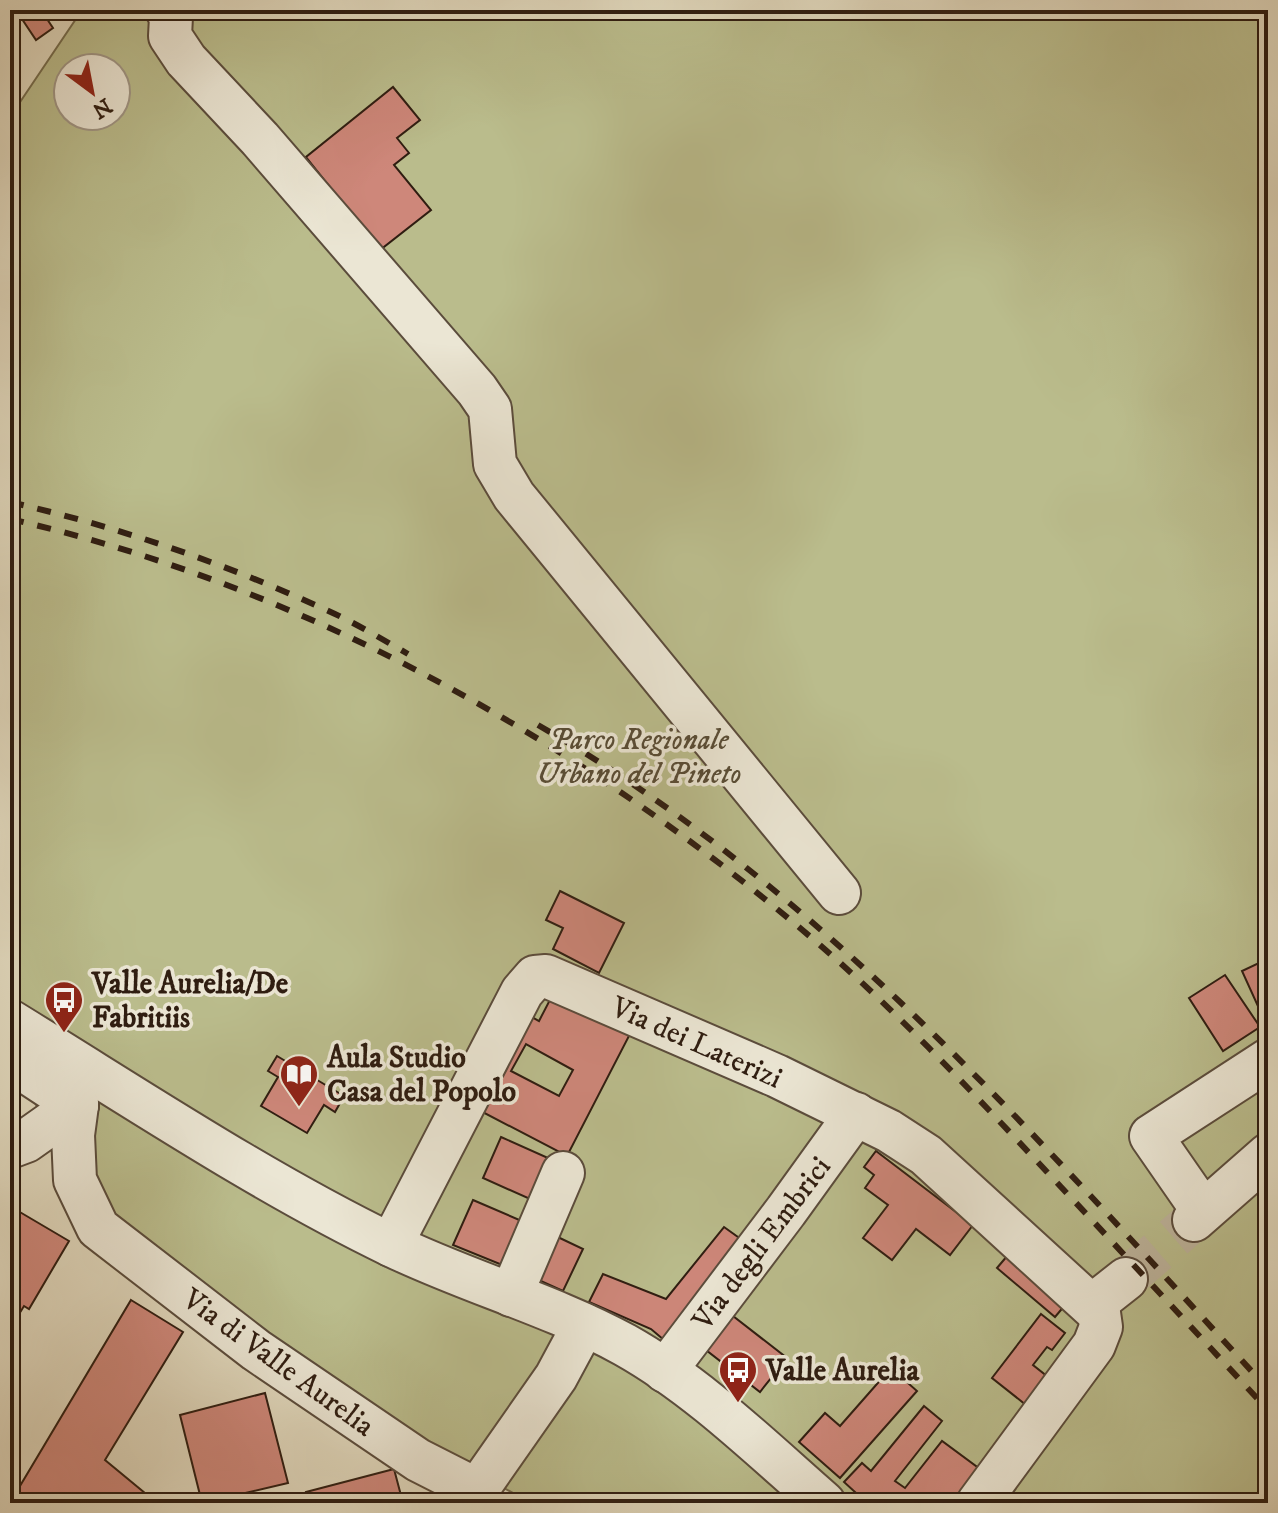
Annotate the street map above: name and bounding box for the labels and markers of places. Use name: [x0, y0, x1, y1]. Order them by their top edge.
place label: Valle Aurelia/De Fabritiis: [91, 966, 289, 1037]
bus stop icon: Valle Aurelia/De Fabritiis: [43, 979, 85, 1034]
place label: Aula Studio Casa del Popolo: [326, 1040, 516, 1111]
library icon: Aula Studio Casa del Popolo: [278, 1053, 320, 1108]
bus stop icon: Valle Aurelia: [717, 1349, 759, 1404]
place label: Valle Aurelia: [765, 1353, 921, 1390]

